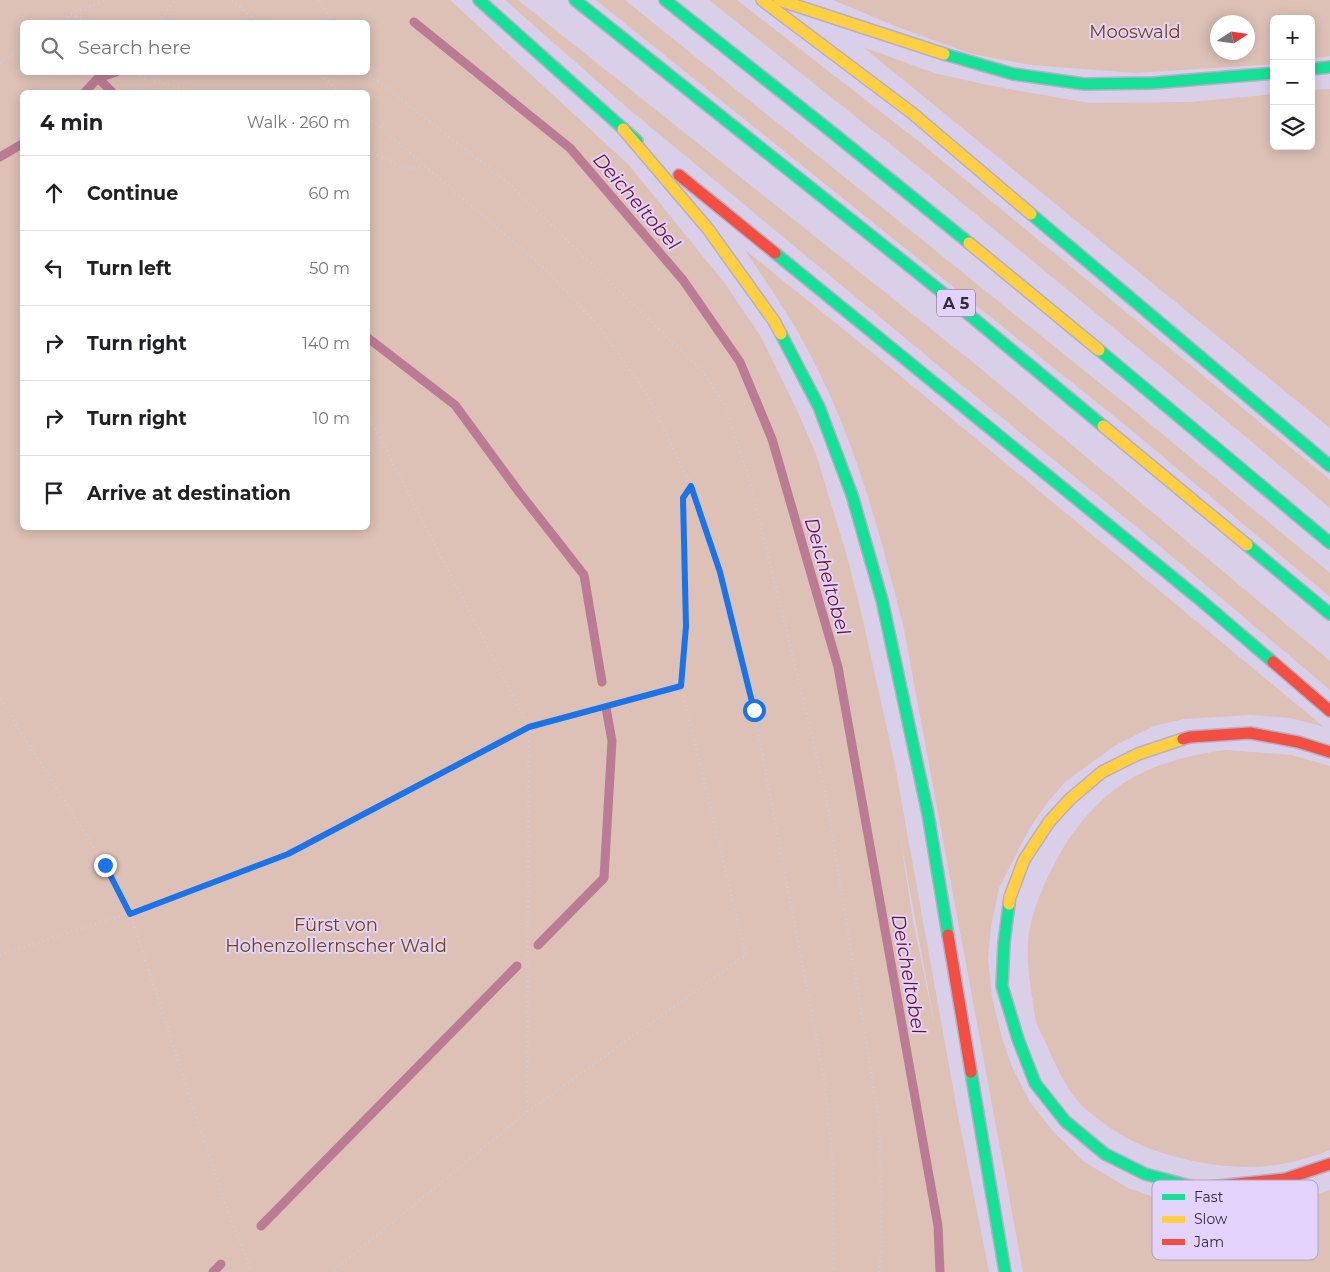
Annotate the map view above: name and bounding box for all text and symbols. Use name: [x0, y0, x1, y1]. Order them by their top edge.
north arrow: [1210, 15, 1255, 60]
map controls: [1270, 15, 1315, 150]
button: +: [1270, 15, 1315, 60]
search box: [20, 20, 370, 75]
park label: Mooswald: [1089, 21, 1181, 43]
icon: search: [38, 34, 66, 62]
text: Search here: [78, 36, 191, 59]
button: −: [1270, 60, 1315, 105]
button: layers: [1270, 105, 1315, 150]
text: 4 min: [40, 110, 103, 135]
text: Walk · 260 m: [247, 113, 350, 132]
water label: Deicheltobel: [588, 148, 686, 255]
icon: ahead: [40, 179, 68, 207]
text: Continue: [87, 182, 178, 205]
text: 60 m: [308, 184, 350, 203]
icon: left: [40, 254, 68, 282]
text: Turn left: [87, 257, 172, 280]
text: 50 m: [309, 259, 350, 278]
road number: A 5: [937, 290, 975, 316]
icon: right: [40, 329, 68, 357]
text: Turn right: [87, 332, 187, 355]
text: 140 m: [302, 334, 350, 353]
icon: right: [40, 404, 68, 432]
text: Turn right: [87, 407, 187, 430]
text: 10 m: [312, 409, 350, 428]
icon: arrive: [40, 479, 68, 507]
text: Arrive at destination: [87, 482, 291, 505]
water label: Deicheltobel: [800, 515, 855, 638]
route start: [743, 699, 766, 722]
route end: [94, 854, 117, 877]
water label: Deicheltobel: [887, 912, 930, 1037]
park label: Fürst von Hohenzollernscher Wald: [225, 914, 447, 957]
legend: [1152, 1180, 1318, 1260]
text: Fast: [1194, 1188, 1224, 1206]
text: Slow: [1194, 1210, 1228, 1228]
text: Jam: [1193, 1233, 1224, 1251]

